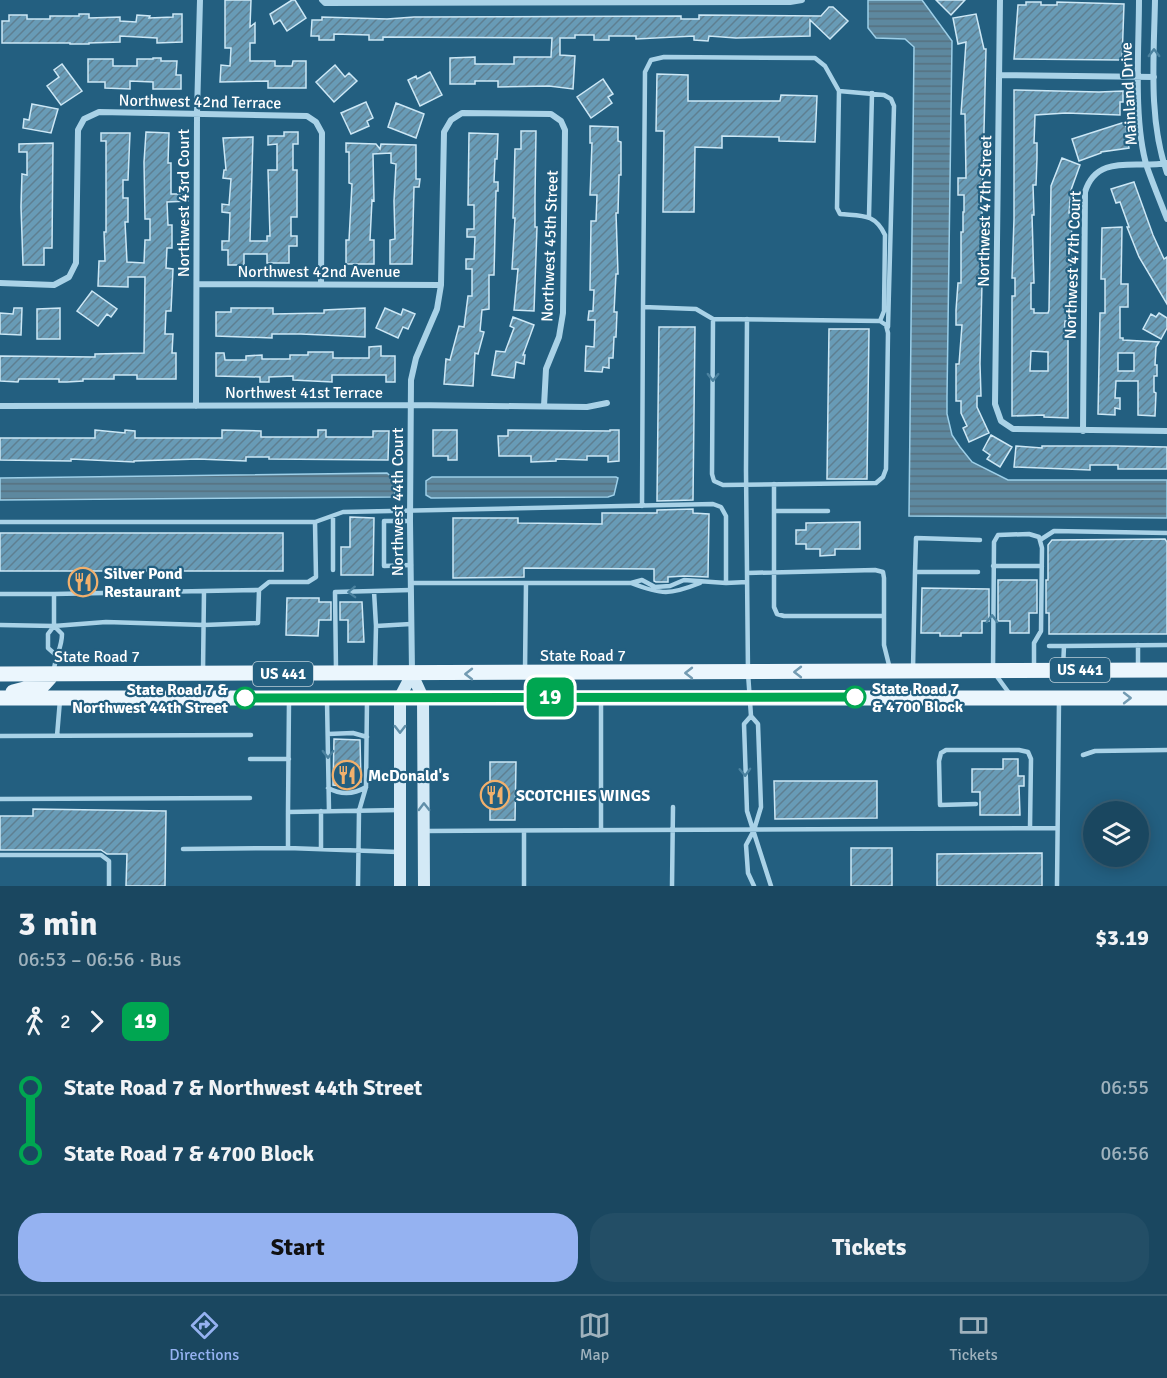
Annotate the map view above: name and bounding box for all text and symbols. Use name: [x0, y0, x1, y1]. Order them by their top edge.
street label: Mainland Drive: [1116, 42, 1142, 146]
one-way arrow: [1148, 48, 1160, 57]
street label: Northwest 42nd Terrace: [118, 91, 281, 113]
street label: Northwest 43rd Court: [174, 128, 194, 277]
street label: Northwest 47th Street: [974, 135, 996, 287]
street label: Northwest 45th Street: [537, 169, 563, 322]
street label: Northwest 47th Court: [1060, 190, 1086, 340]
street label: Northwest 42nd Avenue: [237, 262, 401, 282]
one-way arrow: [706, 373, 719, 382]
street label: Northwest 41st Terrace: [225, 383, 383, 403]
street label: Northwest 44th Court: [388, 427, 408, 576]
place label: Silver Pond Restaurant: [104, 564, 183, 602]
restaurant icon: Silver Pond Restaurant: [67, 566, 99, 598]
one-way arrow: [348, 585, 357, 598]
one-way arrow: [986, 614, 998, 623]
street label: State Road 7: [540, 646, 626, 666]
street label: State Road 7: [54, 647, 140, 667]
road number: US 441: [1050, 658, 1110, 682]
road number: US 441: [253, 662, 313, 686]
one-way arrow: [794, 666, 803, 679]
one-way arrow: [685, 667, 694, 679]
one-way arrow: [464, 668, 473, 680]
line badge: 19: [523, 678, 577, 716]
place label: State Road 7 & 4700 Block: [872, 679, 964, 717]
place label: State Road 7 & Northwest 44th Street: [72, 680, 228, 718]
text: 19: [539, 684, 561, 710]
marker: State Road 7 & 4700 Block: [844, 686, 866, 708]
marker: State Road 7 & Northwest 44th Street: [234, 687, 256, 709]
one-way arrow: [1123, 692, 1132, 704]
one-way arrow: [394, 725, 406, 734]
one-way arrow: [322, 750, 334, 759]
restaurant icon: McDonald's: [331, 759, 363, 791]
place label: McDonald's: [368, 766, 449, 786]
one-way arrow: [738, 767, 751, 776]
restaurant icon: SCOTCHIES WINGS: [479, 779, 511, 811]
place label: SCOTCHIES WINGS: [516, 786, 650, 806]
map controls: [1083, 801, 1149, 867]
button: layers: [1083, 801, 1149, 867]
one-way arrow: [418, 802, 430, 811]
text: 3 min: [18, 904, 98, 945]
text: $3.19: [1095, 924, 1149, 951]
text: 06:53 – 06:56 · Bus: [18, 947, 181, 972]
icon: walk: [18, 1005, 51, 1038]
icon: forward: [80, 1005, 113, 1038]
text: 19: [134, 1008, 157, 1034]
text: 2: [60, 1009, 71, 1034]
text: State Road 7 & Northwest 44th Street: [64, 1074, 422, 1101]
text: 06:55: [1100, 1075, 1149, 1100]
text: State Road 7 & 4700 Block: [64, 1140, 314, 1167]
text: 06:56: [1100, 1141, 1149, 1166]
button: Start: [18, 1213, 578, 1282]
button: Tickets: [590, 1213, 1149, 1282]
tab: Directions: [169, 1309, 239, 1365]
tab: Map: [578, 1309, 611, 1365]
tab: Tickets: [950, 1309, 998, 1365]

